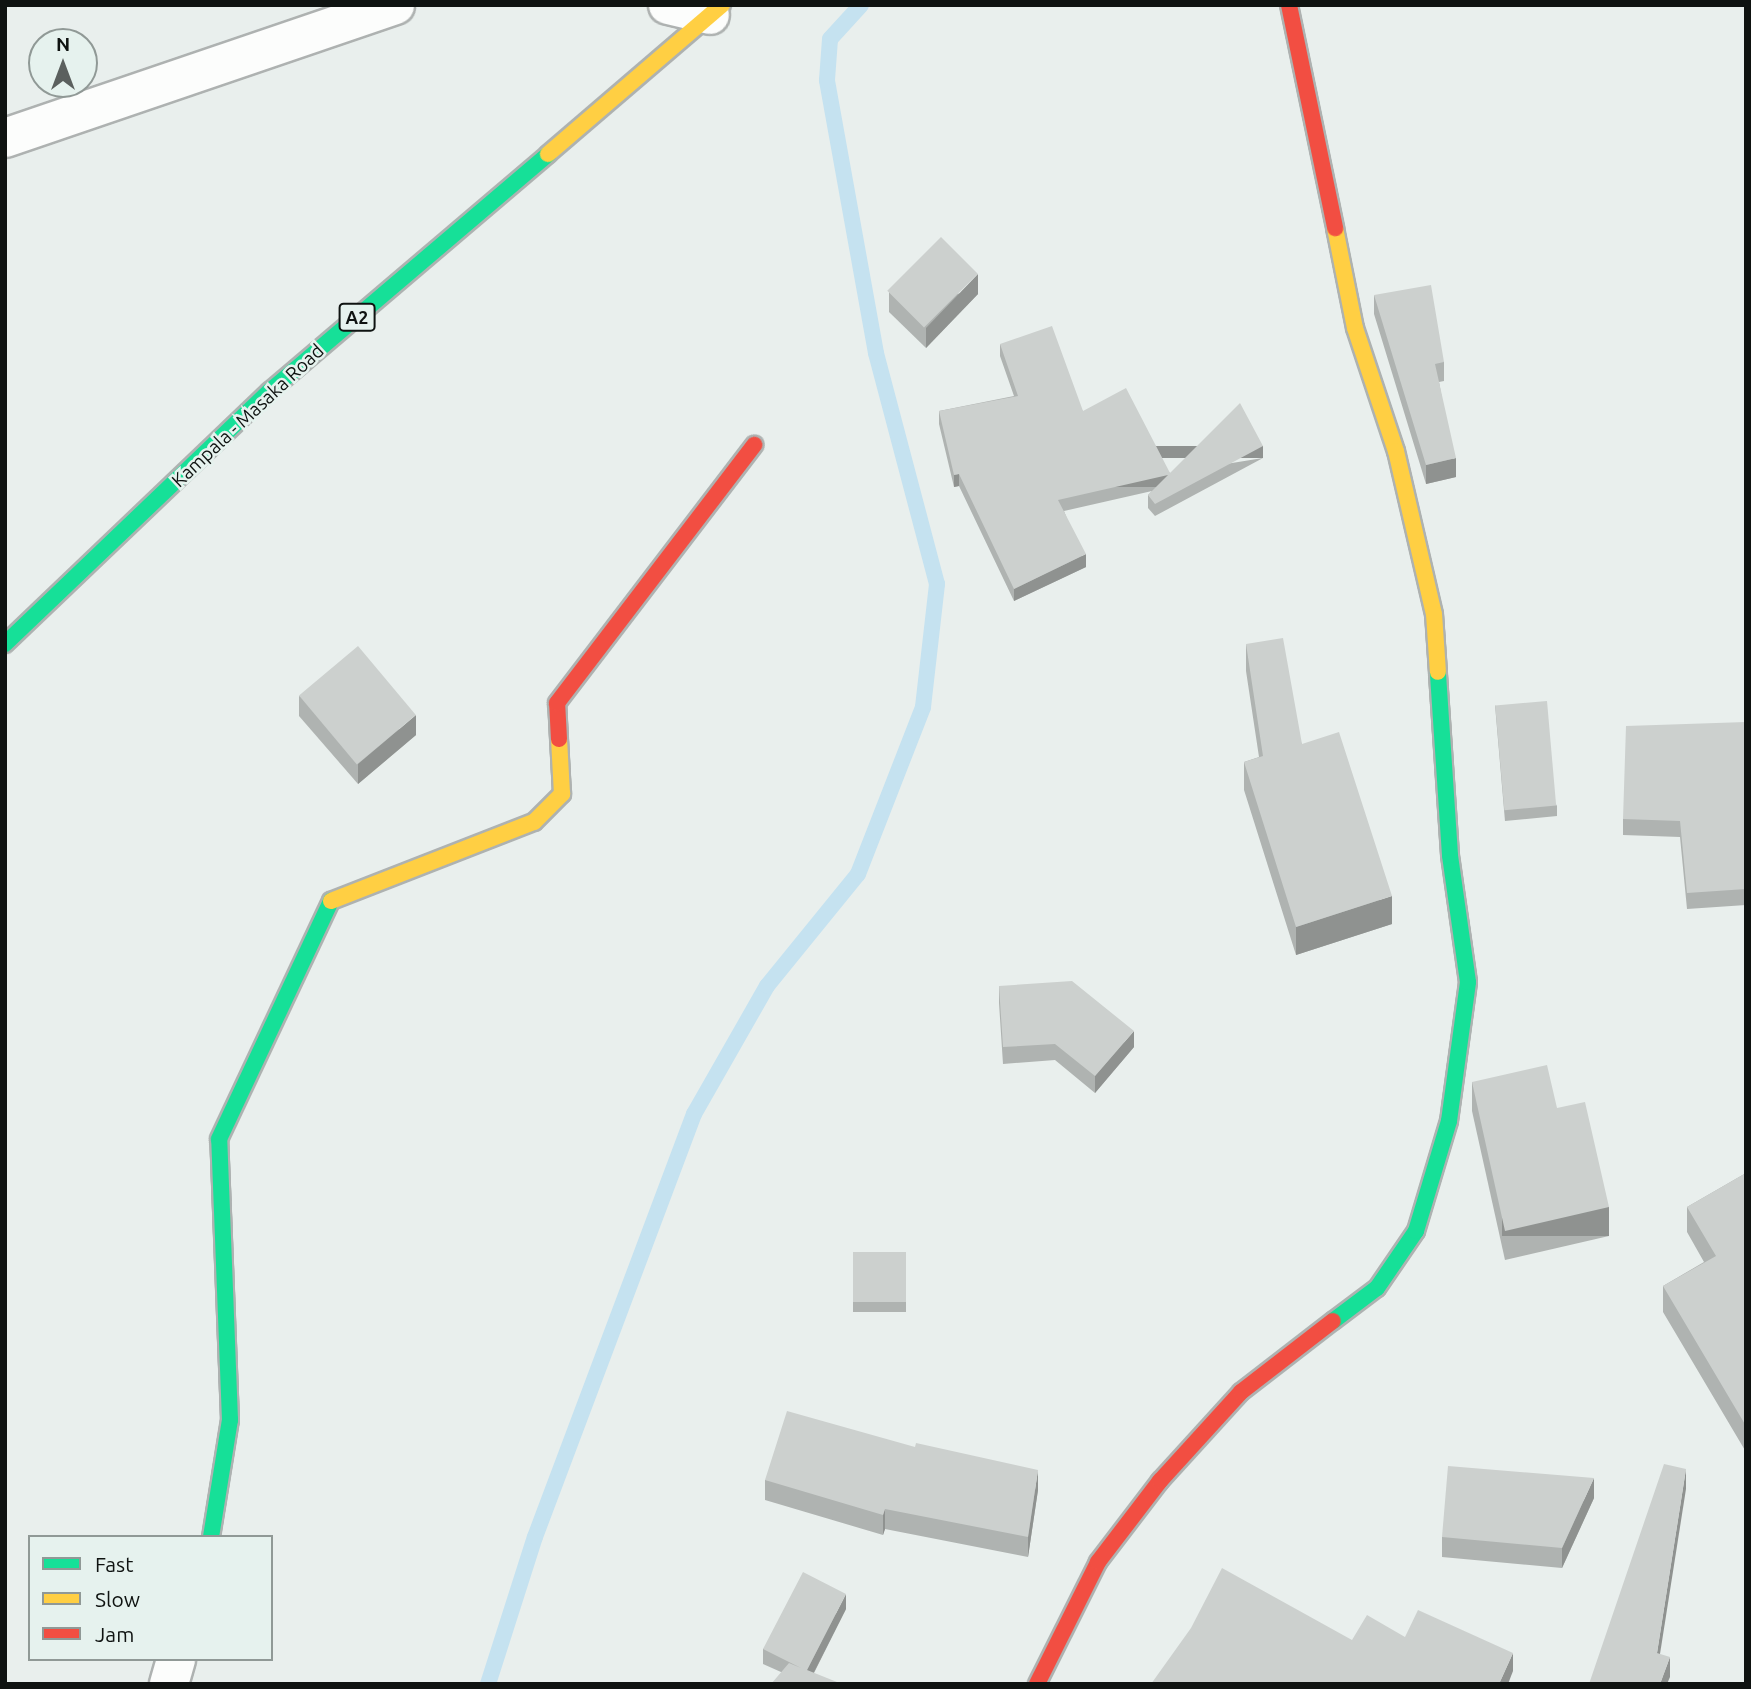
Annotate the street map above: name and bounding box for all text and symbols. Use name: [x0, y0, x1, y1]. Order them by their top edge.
north arrow: [28, 28, 98, 98]
text: N: [56, 33, 70, 55]
road number: A2: [338, 302, 376, 332]
street label: Kampala - Masaka Road: [167, 340, 329, 492]
legend: [28, 1535, 273, 1661]
text: Fast: [95, 1552, 133, 1576]
text: Slow: [95, 1587, 140, 1611]
text: Jam: [95, 1622, 134, 1646]

